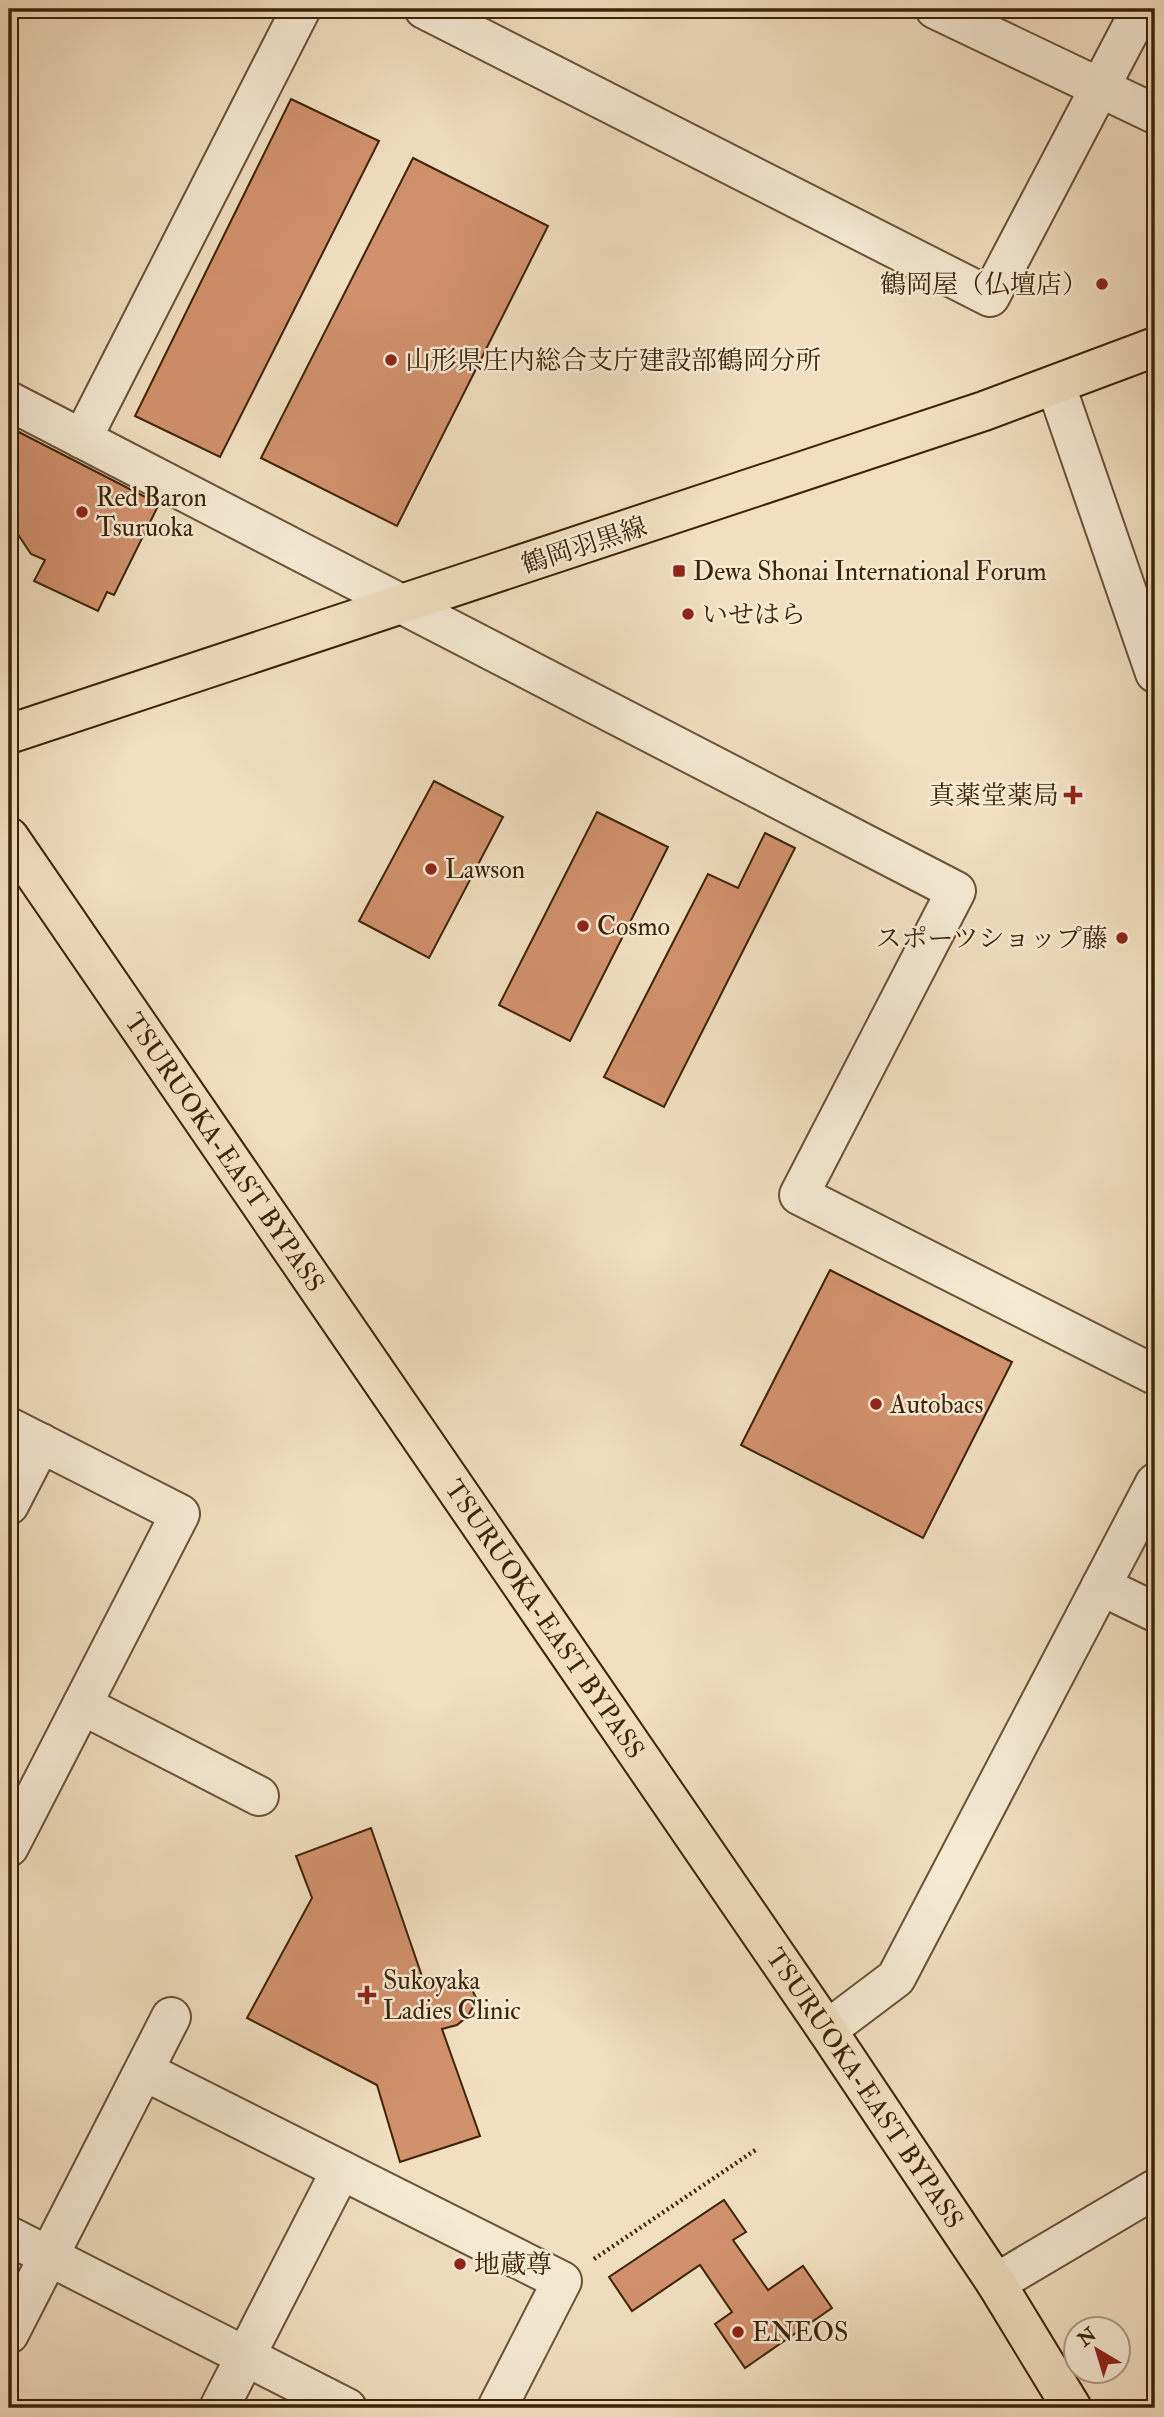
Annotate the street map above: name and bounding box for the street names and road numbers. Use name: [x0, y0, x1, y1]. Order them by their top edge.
street label: 鶴岡羽黒線: [518, 511, 651, 581]
street label: TSURUOKA-EAST BYPASS: [117, 1007, 331, 1298]
street label: TSURUOKA-EAST BYPASS: [437, 1474, 651, 1765]
street label: TSURUOKA-EAST BYPASS: [759, 1942, 970, 2235]

